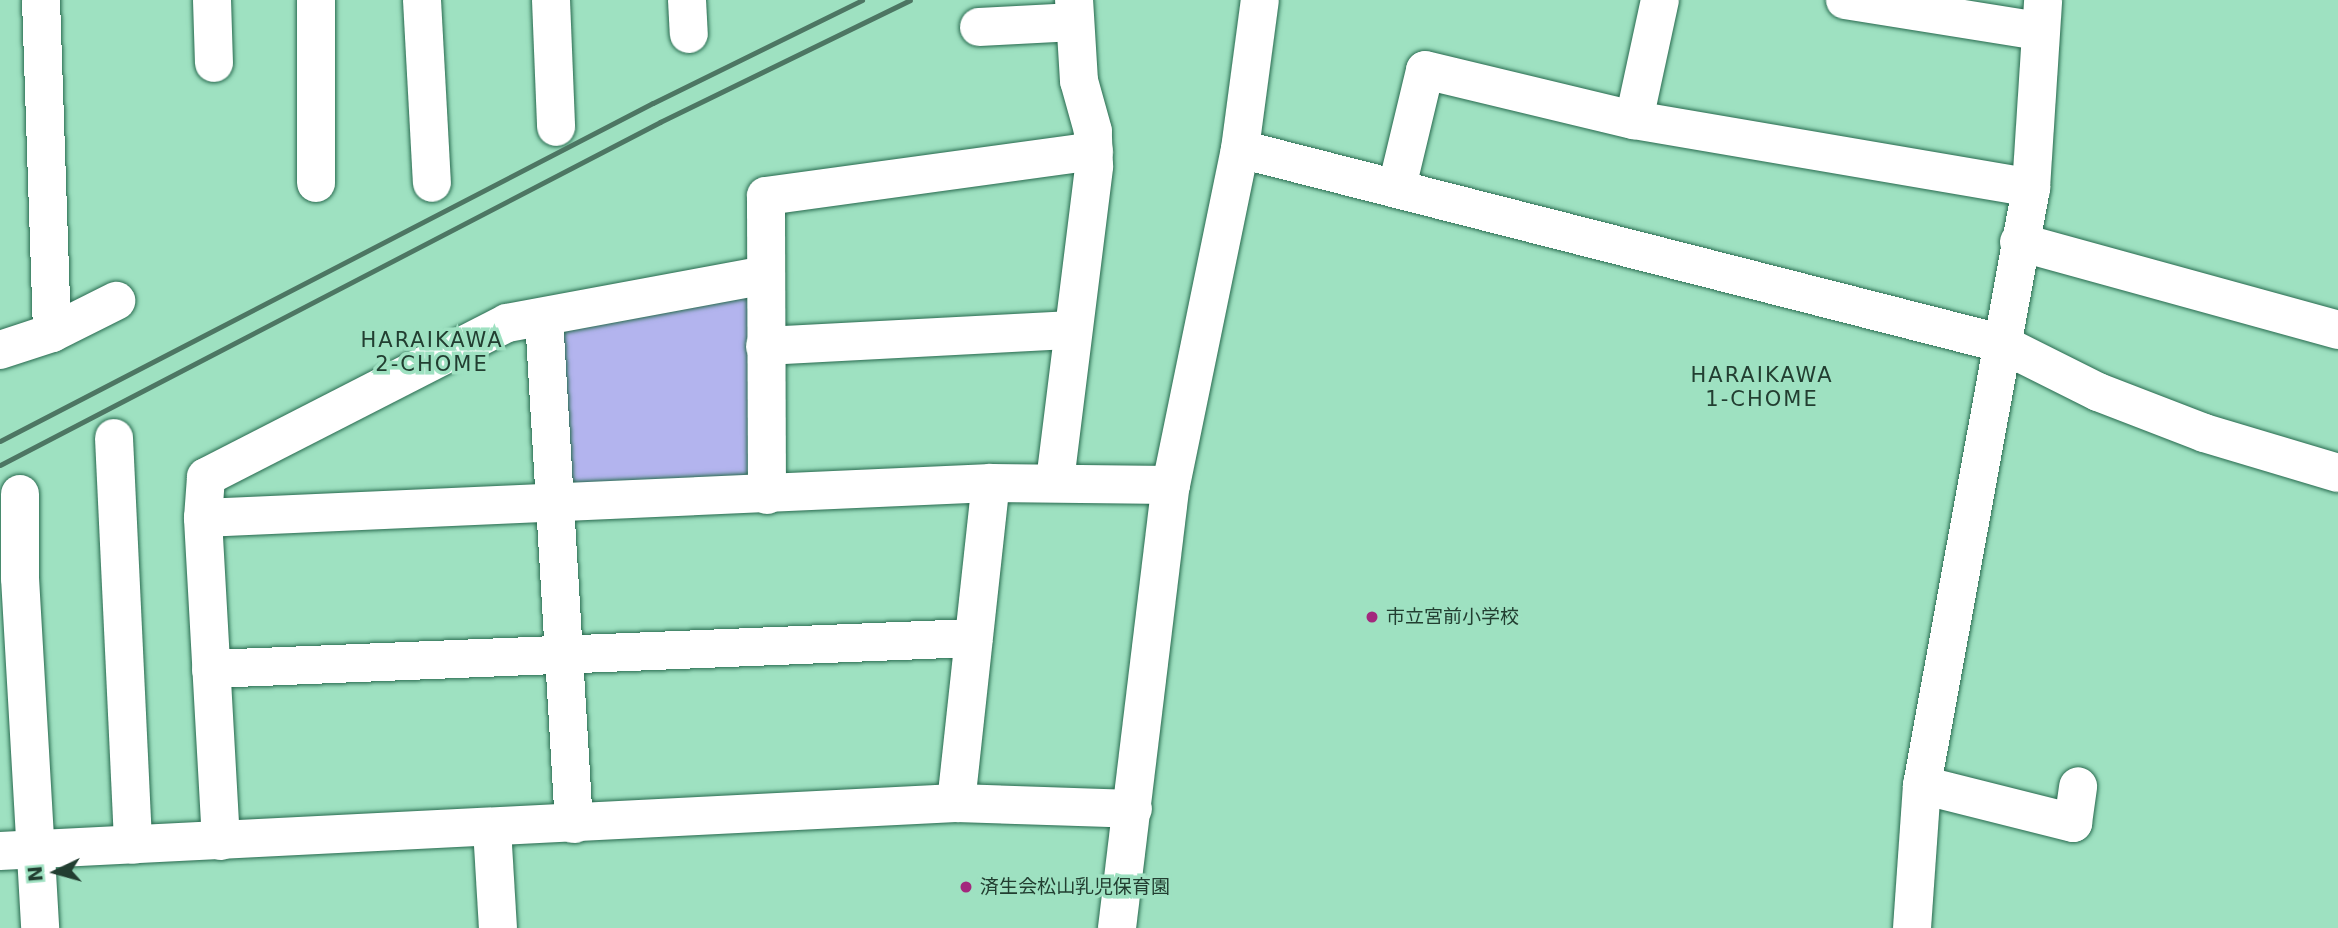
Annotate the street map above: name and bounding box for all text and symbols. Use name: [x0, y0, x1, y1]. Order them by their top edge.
district label: HARAIKAWA 2-CHOME: [362, 327, 502, 377]
district label: HARAIKAWA 1-CHOME: [1692, 362, 1832, 412]
place label: 市立宮前小学校: [1386, 606, 1519, 628]
marker: 市立宮前小学校: [1364, 609, 1380, 625]
north arrow: [21, 837, 91, 907]
text: N: [23, 865, 47, 883]
place label: 済生会松山乳児保育園: [980, 876, 1170, 898]
marker: 済生会松山乳児保育園: [958, 879, 974, 895]

